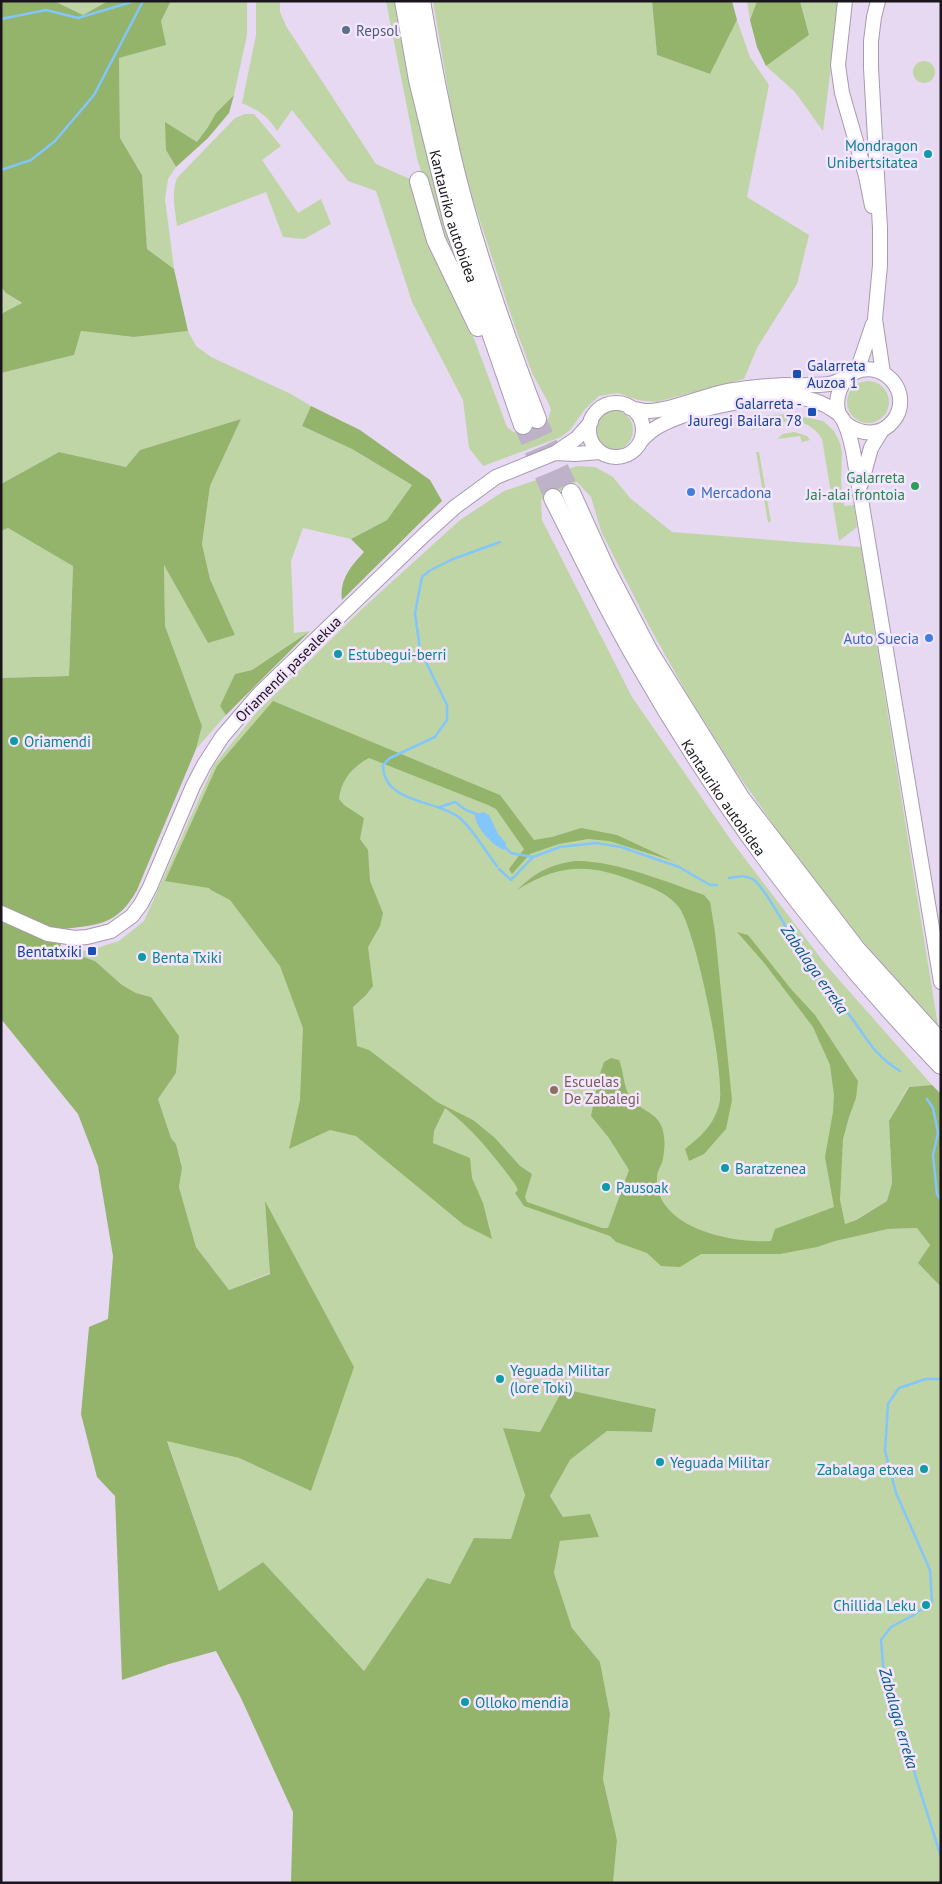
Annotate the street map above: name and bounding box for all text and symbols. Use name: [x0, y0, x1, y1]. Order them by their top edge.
place label: Repsol: [356, 21, 399, 40]
marker: Repsol: [340, 24, 352, 36]
place label: Mondragon Unibertsitatea: [827, 136, 918, 172]
street label: Kantauriko autobidea: [426, 148, 482, 285]
marker: Mondragon Unibertsitatea: [922, 148, 934, 160]
place label: Galarreta Auzoa 1: [807, 356, 866, 392]
marker: Galarreta Auzoa 1: [791, 368, 803, 380]
place label: Galarreta - Jauregi Bailara 78: [688, 394, 802, 430]
marker: Galarreta - Jauregi Bailara 78: [806, 406, 818, 418]
place label: Galarreta Jai-alai frontoia: [805, 468, 905, 504]
marker: Galarreta Jai-alai frontoia: [909, 480, 921, 492]
place label: Mercadona: [701, 483, 772, 502]
marker: Mercadona: [685, 486, 697, 498]
street label: Oriamendi pasealekua: [231, 612, 345, 726]
place label: Auto Suecia: [843, 629, 919, 648]
marker: Auto Suecia: [923, 632, 935, 644]
place label: Estubegui-berri: [348, 645, 447, 664]
marker: Estubegui-berri: [332, 648, 344, 660]
place label: Oriamendi: [24, 732, 91, 751]
marker: Oriamendi: [8, 735, 20, 747]
street label: Kantauriko autobidea: [677, 735, 770, 859]
water label: Zabalaga erreka: [776, 920, 853, 1017]
place label: Bentatxiki: [17, 942, 82, 961]
marker: Bentatxiki: [86, 945, 98, 957]
place label: Benta Txiki: [152, 948, 222, 967]
marker: Benta Txiki: [136, 951, 148, 963]
place label: Escuelas De Zabalegi: [564, 1072, 640, 1108]
marker: Escuelas De Zabalegi: [548, 1084, 560, 1096]
place label: Baratzenea: [735, 1159, 806, 1178]
marker: Baratzenea: [719, 1162, 731, 1174]
place label: Pausoak: [616, 1178, 669, 1197]
marker: Pausoak: [600, 1181, 612, 1193]
place label: Yeguada Militar (lore Toki): [510, 1361, 610, 1397]
marker: Yeguada Militar (lore Toki): [494, 1373, 506, 1385]
place label: Yeguada Militar: [670, 1453, 770, 1472]
marker: Yeguada Militar: [654, 1456, 666, 1468]
place label: Zabalaga etxea: [817, 1460, 914, 1479]
marker: Zabalaga etxea: [918, 1463, 930, 1475]
place label: Chillida Leku: [833, 1596, 916, 1615]
marker: Chillida Leku: [920, 1599, 932, 1611]
water label: Zabalaga erreka: [875, 1664, 923, 1771]
place label: Olloko mendia: [475, 1693, 569, 1712]
marker: Olloko mendia: [459, 1696, 471, 1708]

